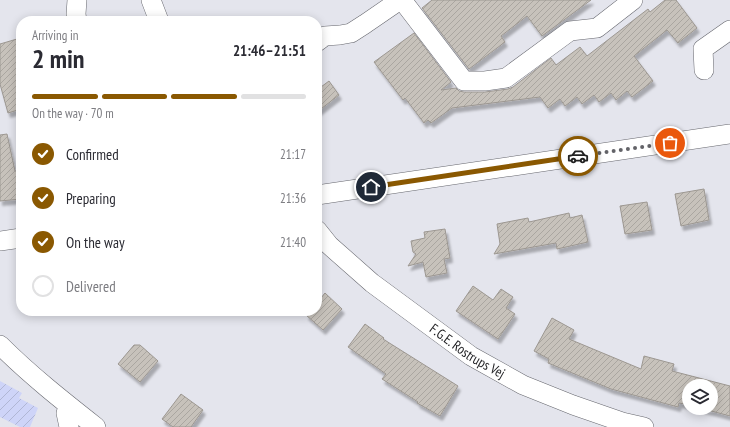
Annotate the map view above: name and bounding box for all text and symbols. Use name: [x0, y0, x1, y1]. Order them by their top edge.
text: Arriving in: [32, 27, 79, 44]
text: 21:46–21:51: [233, 41, 306, 60]
text: 2 min: [32, 42, 85, 75]
text: On the way · 70 m: [32, 105, 114, 122]
pin: [653, 126, 687, 160]
icon: bag: [659, 132, 681, 154]
courier: [558, 136, 598, 176]
icon: check: [32, 143, 54, 165]
text: Confirmed: [66, 145, 119, 164]
icon: car: [567, 145, 589, 167]
text: 21:17: [280, 146, 306, 163]
pin: [354, 170, 388, 204]
icon: home: [360, 176, 382, 198]
icon: check: [32, 187, 54, 209]
text: Preparing: [66, 189, 116, 208]
text: 21:36: [280, 190, 306, 207]
icon: check: [32, 231, 54, 253]
text: On the way: [66, 233, 125, 252]
text: 21:40: [280, 234, 306, 251]
text: Delivered: [66, 277, 116, 296]
street label: F.G.E. Rostrups Vej: [426, 320, 509, 382]
map controls: [682, 379, 718, 415]
button: layers: [682, 379, 718, 415]

